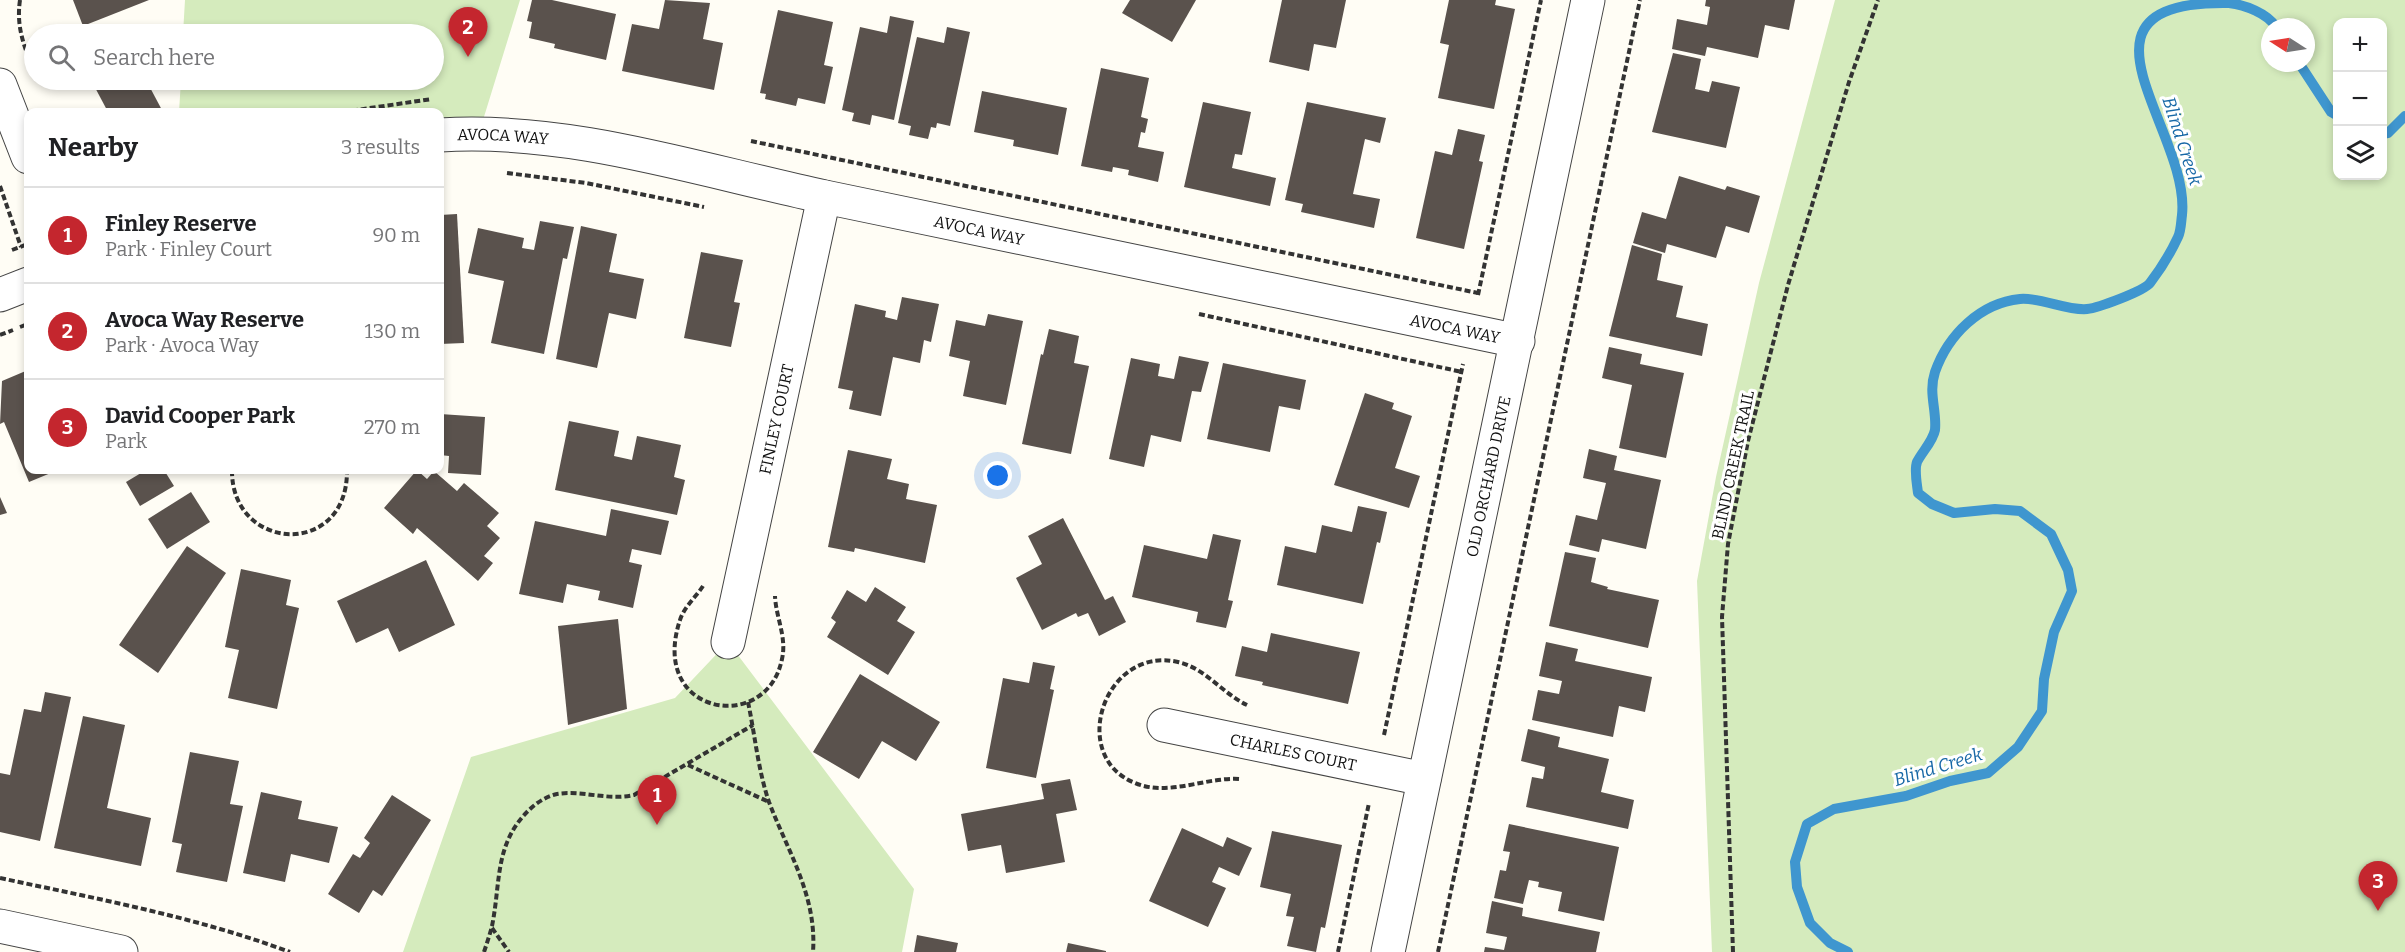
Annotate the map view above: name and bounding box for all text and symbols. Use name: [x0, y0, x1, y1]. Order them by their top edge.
pin: 2: [448, 8, 488, 57]
north arrow: [2261, 18, 2315, 72]
map controls: [2333, 18, 2387, 180]
button: +: [2333, 18, 2387, 72]
search box: [24, 24, 444, 90]
icon: search: [45, 41, 78, 74]
text: Search here: [93, 44, 215, 71]
button: −: [2333, 72, 2387, 126]
water label: Blind Creek: [2157, 94, 2207, 188]
street label: AVOCA WAY: [457, 124, 550, 148]
button: layers: [2333, 126, 2387, 180]
text: Nearby: [48, 132, 138, 163]
text: 3 results: [341, 135, 420, 159]
text: Finley Reserve: [105, 210, 257, 237]
street label: AVOCA WAY: [932, 211, 1027, 249]
text: 1: [63, 223, 72, 247]
text: 90 m: [372, 223, 420, 247]
text: Park · Finley Court: [105, 237, 272, 261]
text: Avoca Way Reserve: [105, 306, 304, 333]
street label: AVOCA WAY: [1408, 310, 1503, 347]
text: 2: [62, 319, 73, 343]
text: 130 m: [365, 319, 420, 343]
text: Park · Avoca Way: [105, 333, 259, 357]
street label: FINLEY COURT: [755, 362, 797, 476]
street label: BLIND CREEK TRAIL: [1708, 389, 1758, 541]
street label: OLD ORCHARD DRIVE: [1462, 394, 1514, 559]
text: David Cooper Park: [105, 402, 295, 429]
text: 3: [62, 415, 73, 439]
text: 270 m: [364, 415, 420, 439]
text: Park: [105, 429, 147, 453]
your location: [983, 461, 1012, 490]
street label: CHARLES COURT: [1228, 729, 1358, 774]
water label: Blind Creek: [1891, 743, 1985, 791]
pin: 1: [638, 776, 676, 825]
pin: 3: [2358, 862, 2398, 911]

